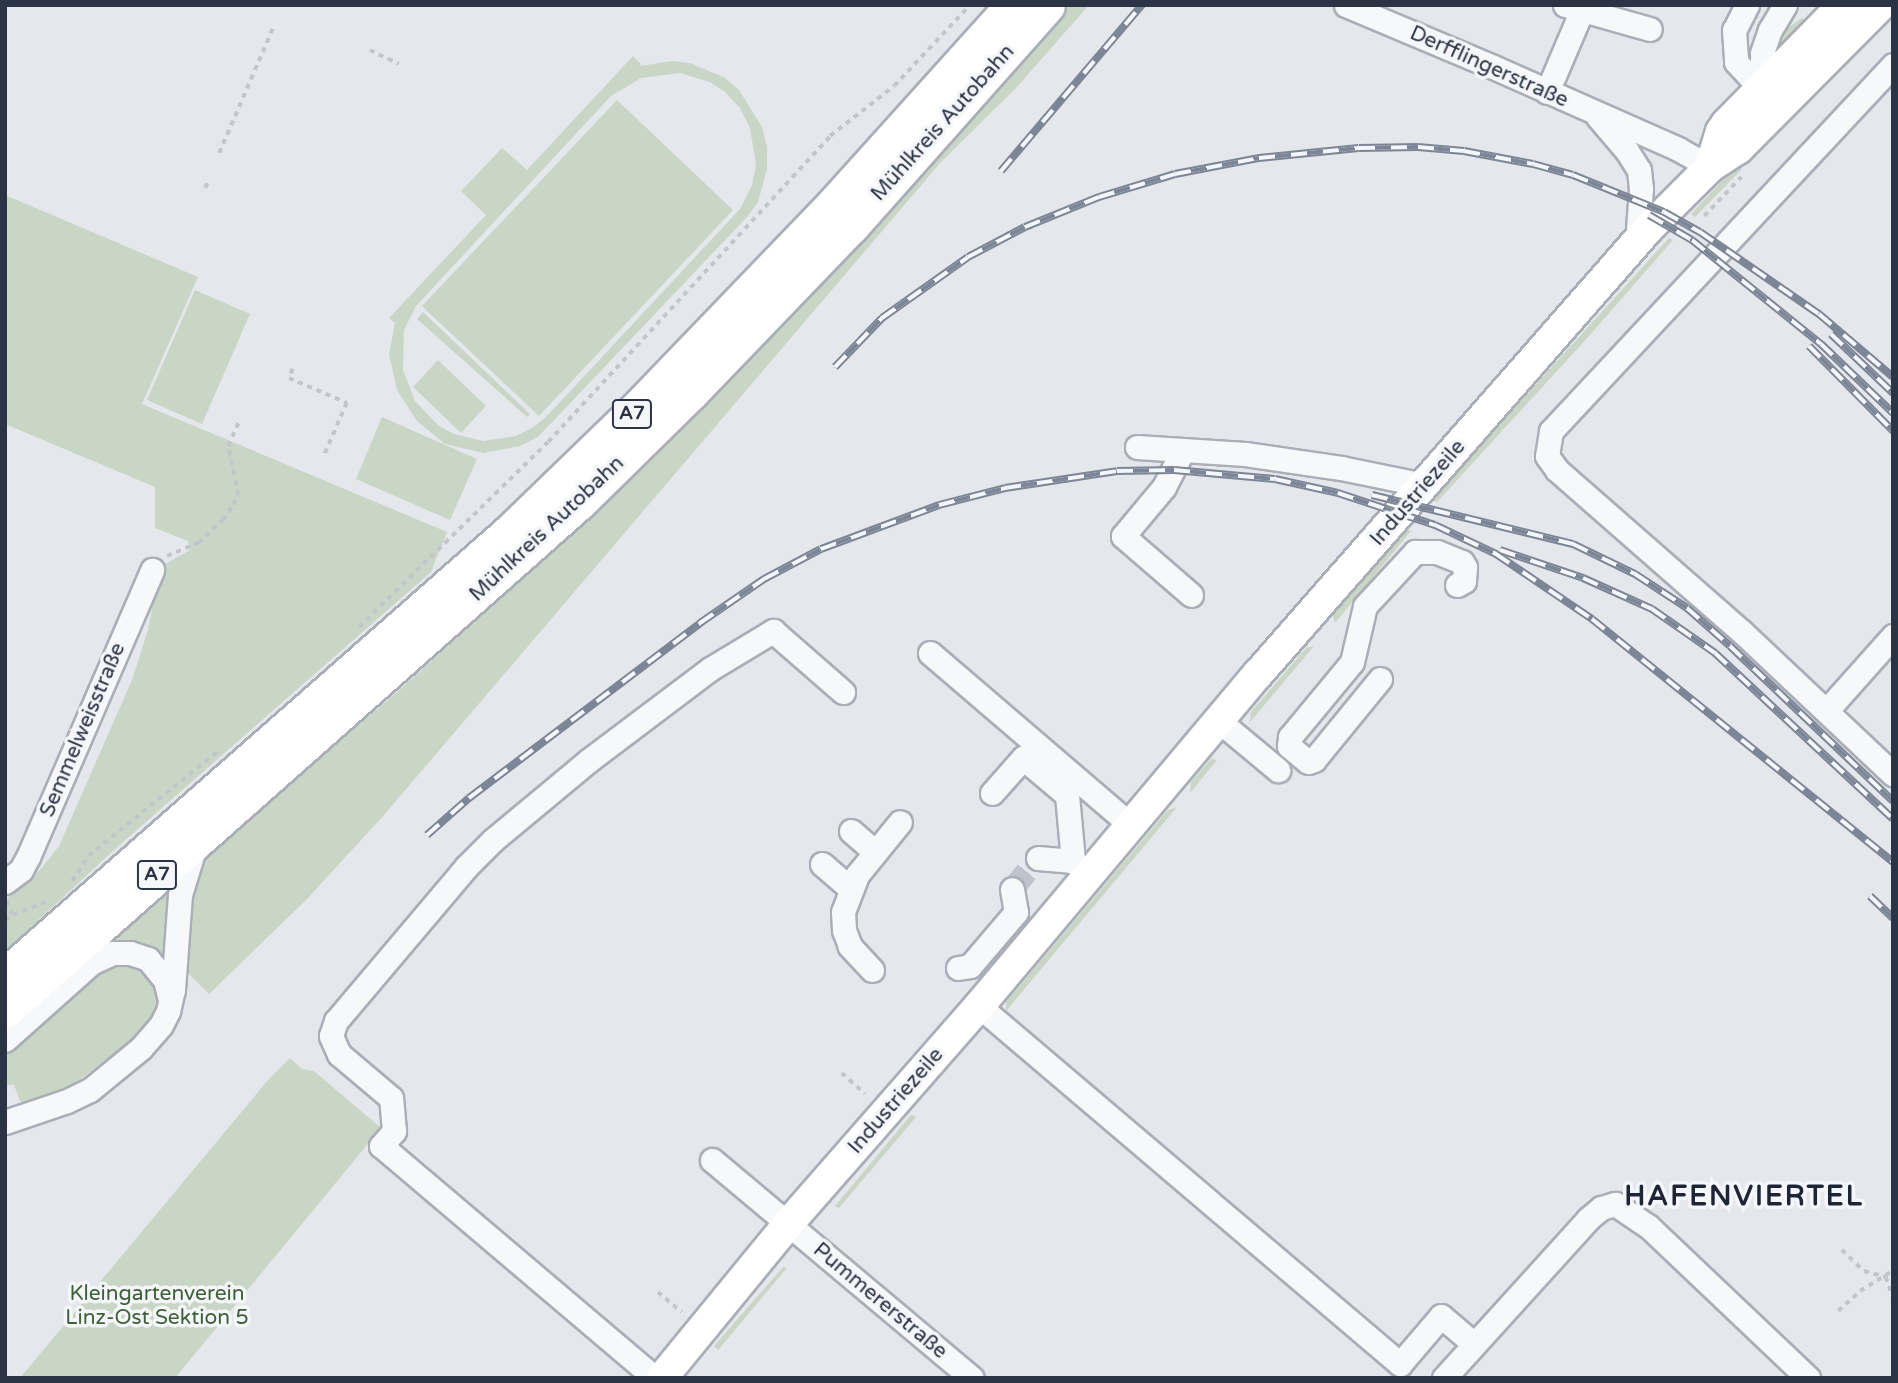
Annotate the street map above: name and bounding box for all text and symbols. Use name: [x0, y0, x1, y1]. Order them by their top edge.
street label: Derfflingerstraße: [1406, 21, 1572, 113]
street label: Mühlkreis Autobahn: [866, 39, 1020, 207]
road number: A7: [611, 398, 653, 430]
street label: Industriezeile: [1365, 435, 1471, 551]
street label: Mühlkreis Autobahn: [465, 451, 629, 607]
street label: Semmelweisstraße: [35, 639, 131, 821]
road number: A7: [136, 860, 178, 890]
street label: Industriezeile: [843, 1043, 949, 1159]
district label: HAFENVIERTEL: [1626, 1179, 1862, 1213]
street label: Pummererstraße: [808, 1238, 952, 1364]
park label: Kleingartenverein Linz-Ost Sektion 5: [65, 1281, 249, 1331]

